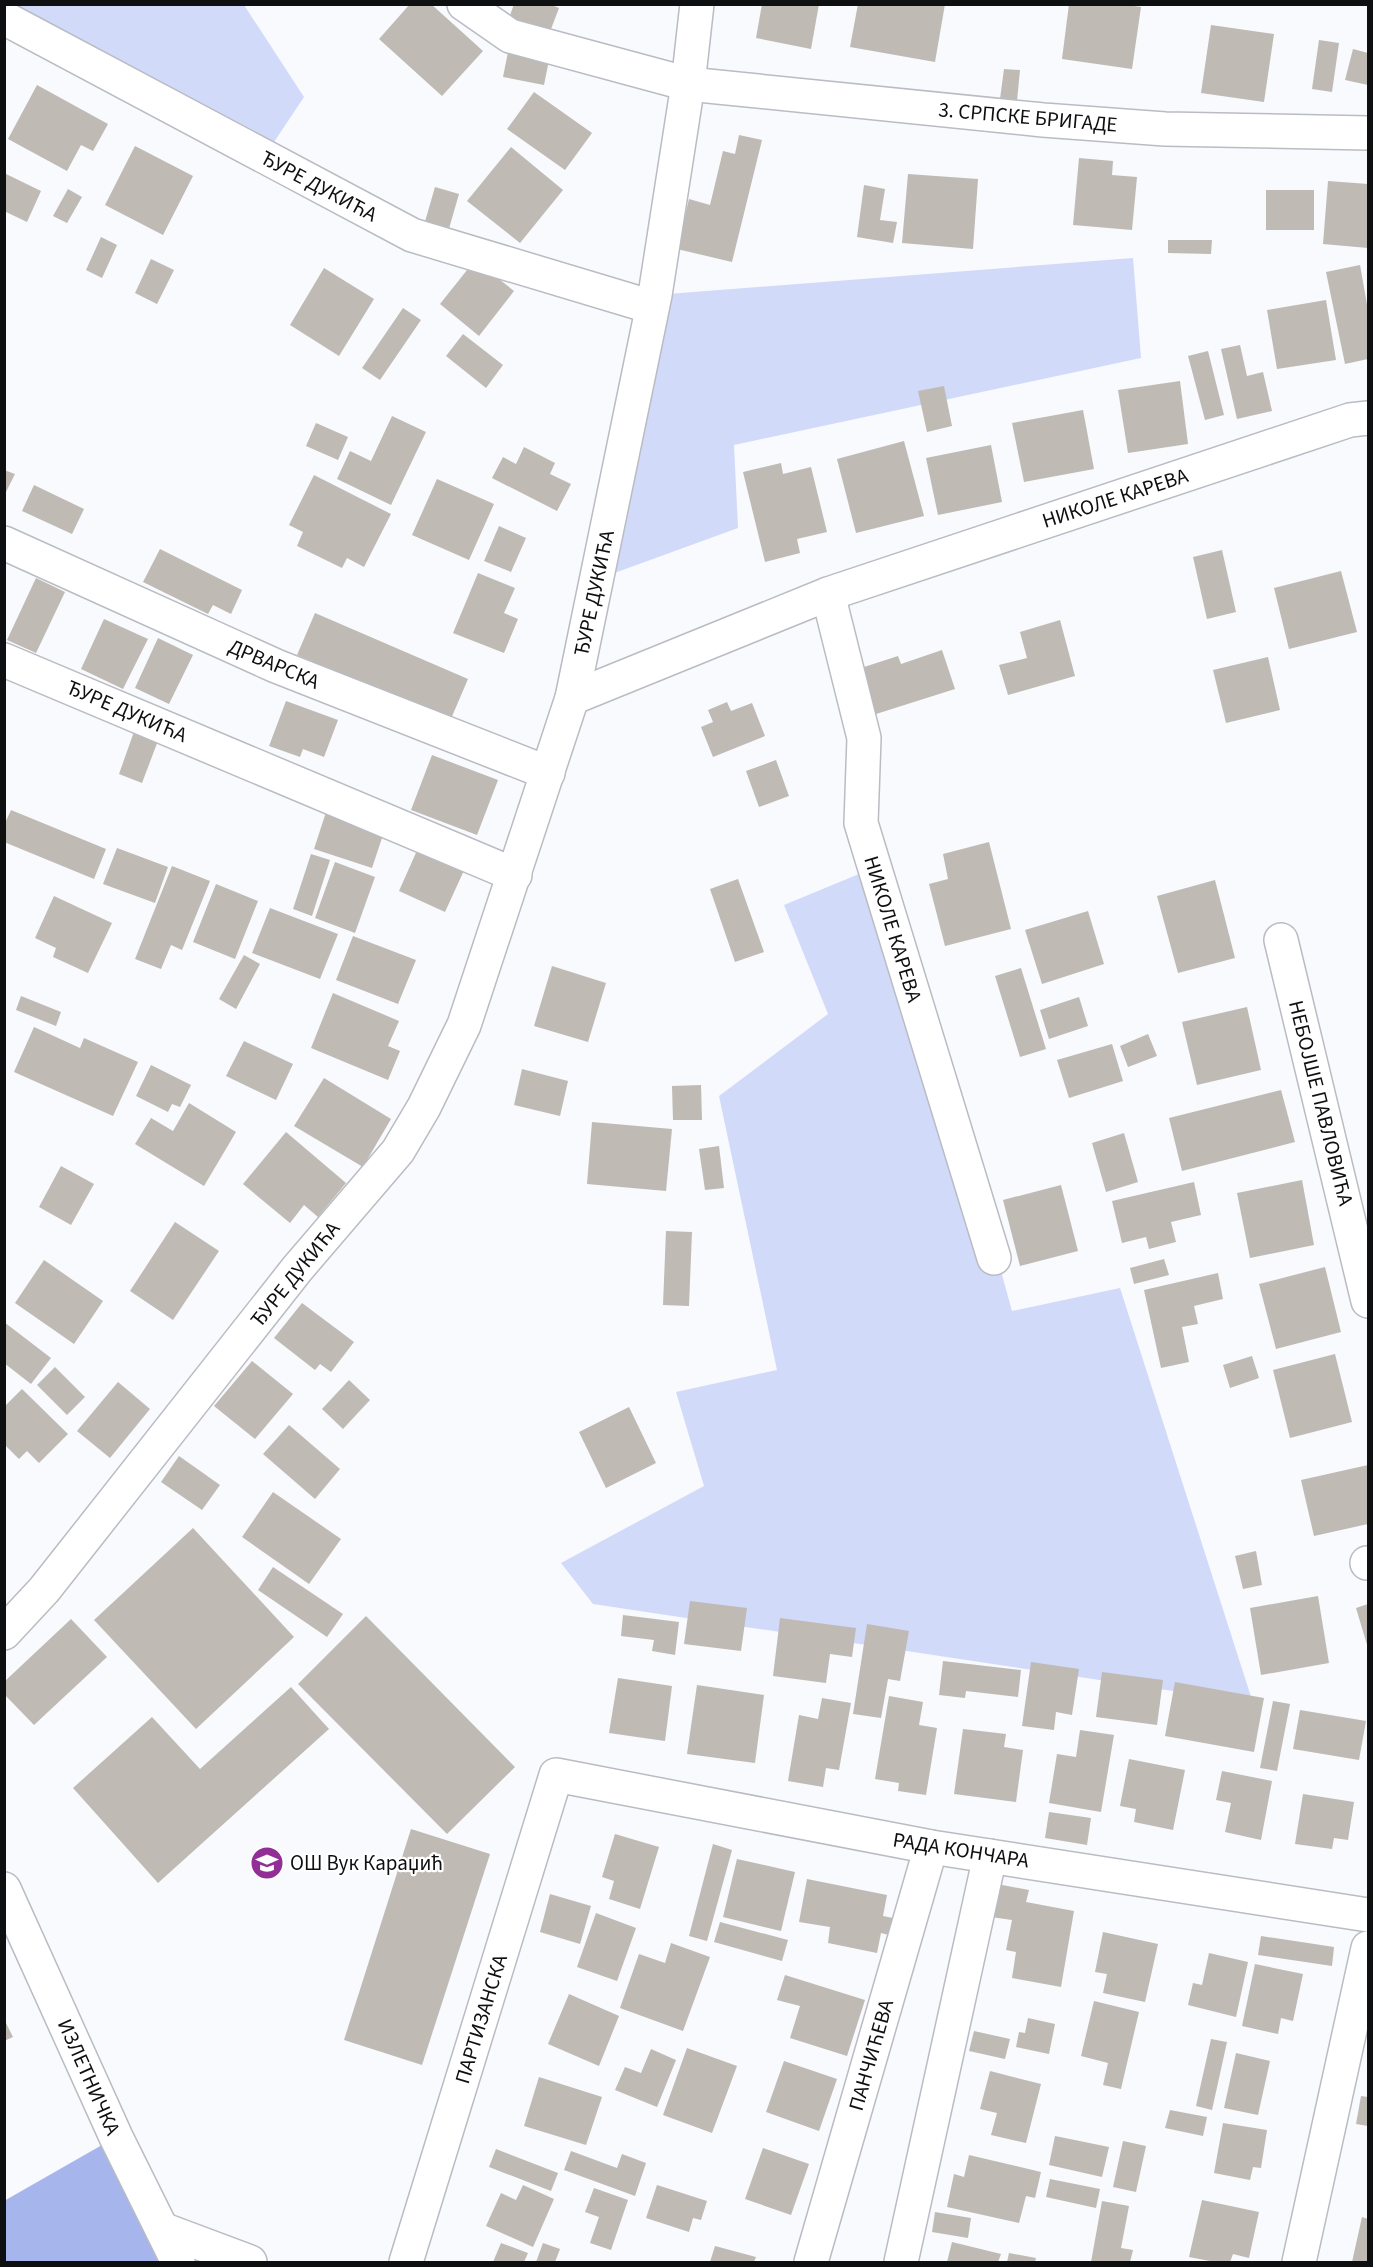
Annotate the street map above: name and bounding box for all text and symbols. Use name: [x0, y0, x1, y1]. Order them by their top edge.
street label: 3. СРПСКЕ БРИГАДЕ: [937, 94, 1119, 140]
street label: ЂУРЕ ДУКИЋА: [255, 143, 383, 230]
street label: НИКОЛЕ КАРЕВА: [1038, 460, 1192, 536]
street label: ЂУРЕ ДУКИЋА: [566, 527, 622, 659]
street label: ДРВАРСКА: [224, 631, 325, 697]
street label: ЂУРЕ ДУКИЋА: [62, 672, 192, 750]
street label: НИКОЛЕ КАРЕВА: [856, 852, 930, 1007]
street label: НЕБОЈШЕ ПАВЛОВИЋА: [1281, 997, 1361, 1209]
street label: ЂУРЕ ДУКИЋА: [243, 1214, 347, 1333]
street label: РАДА КОНЧАРА: [891, 1824, 1032, 1876]
school or university icon: ОШ Вук Караџић: [249, 1845, 285, 1881]
place label: ОШ Вук Караџић: [290, 1848, 443, 1878]
street label: ПАРТИЗАНСКА: [447, 1950, 515, 2087]
street label: ПАНЧИЋЕВА: [841, 1995, 901, 2114]
street label: ИЗЛЕТНИЧКА: [50, 2014, 128, 2140]

